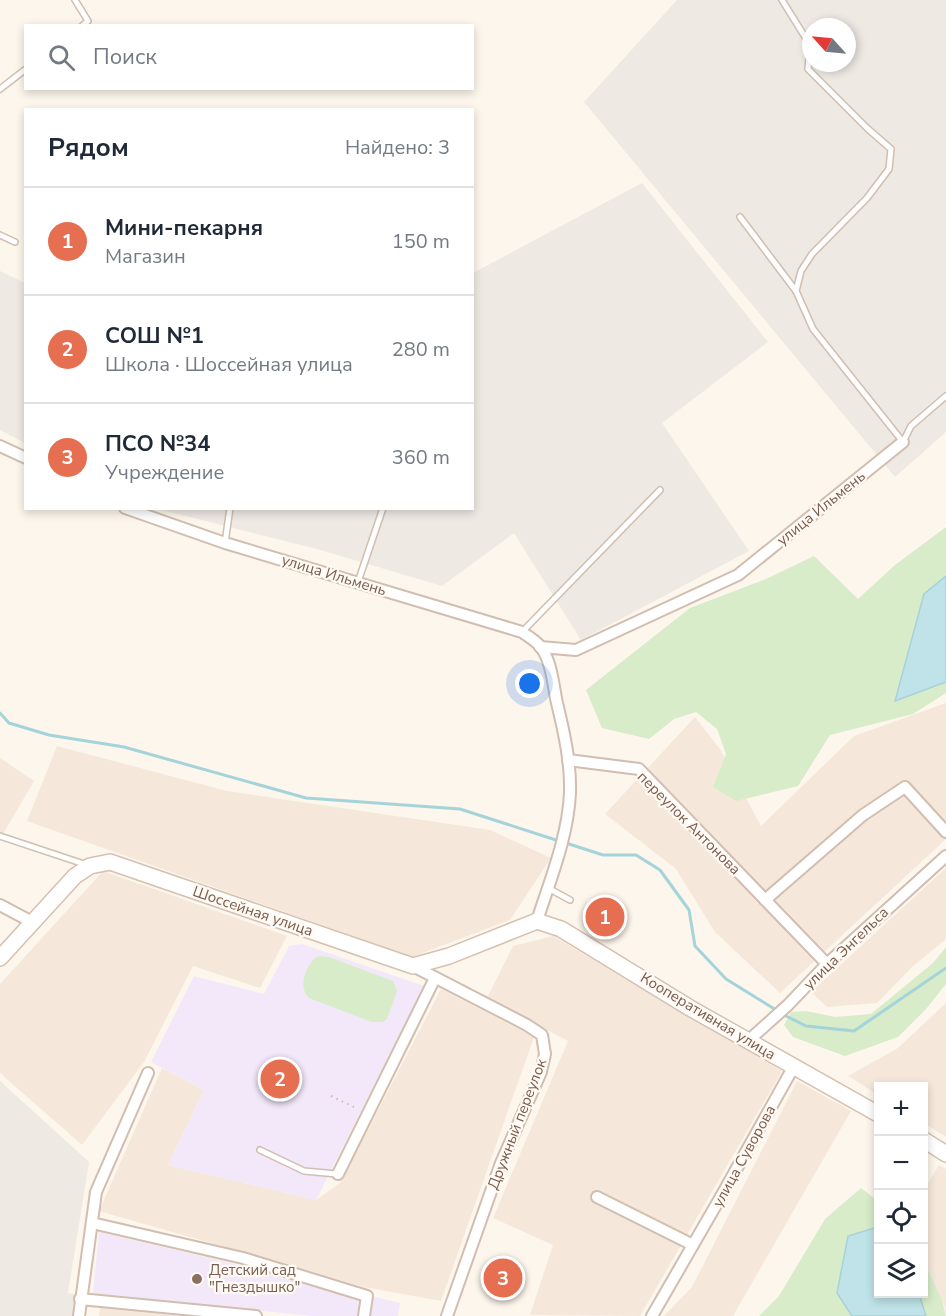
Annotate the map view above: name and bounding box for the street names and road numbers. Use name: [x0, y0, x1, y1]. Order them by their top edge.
street label: улица Ильмень: [773, 466, 869, 550]
street label: улица Ильмень: [279, 550, 389, 600]
street label: переулок Антонова: [633, 767, 745, 879]
street label: Шоссейная улица: [190, 881, 316, 941]
street label: улица Энгельса: [799, 902, 893, 994]
street label: Кооперативная улица: [637, 968, 779, 1064]
street label: Дружный переулок: [483, 1056, 551, 1192]
street label: улица Суворова: [708, 1101, 780, 1211]

